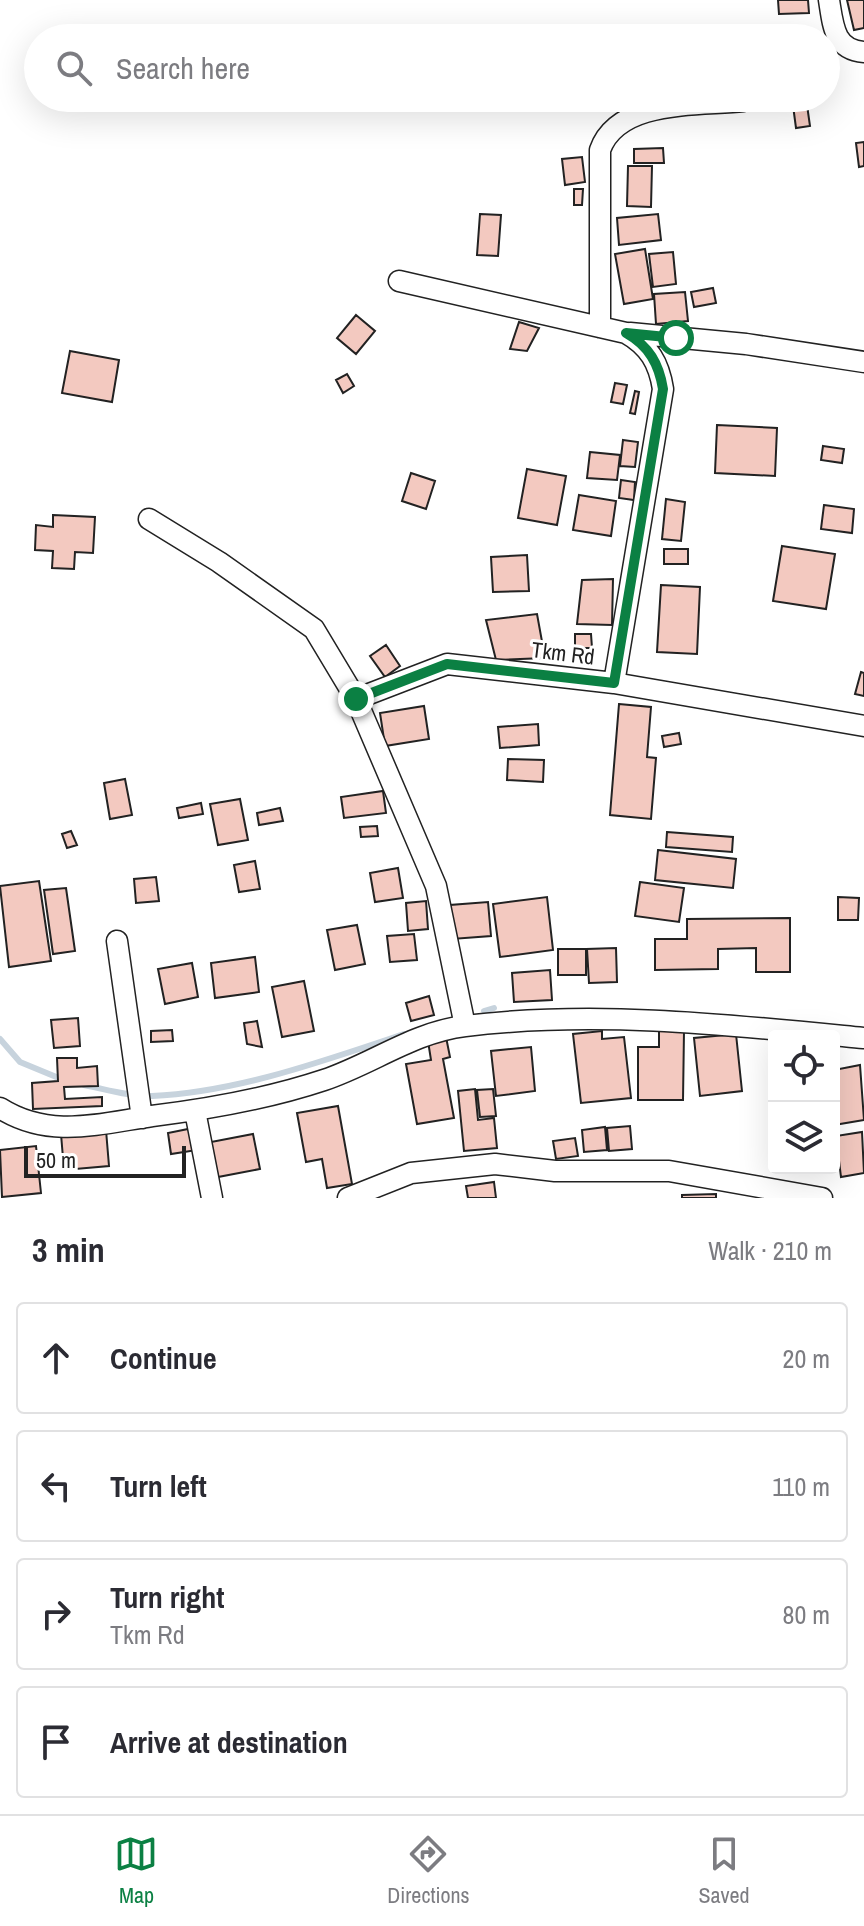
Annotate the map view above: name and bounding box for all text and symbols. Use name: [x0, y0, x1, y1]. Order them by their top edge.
search box: [24, 24, 840, 112]
icon: search: [52, 46, 96, 90]
text: Search here: [116, 48, 250, 88]
route start: [658, 320, 694, 356]
street label: Tkm Rd: [530, 634, 596, 672]
route end: [338, 681, 374, 717]
map controls: [768, 1030, 840, 1174]
button: locate: [768, 1030, 840, 1102]
button: layers: [768, 1102, 840, 1174]
scale bar: [24, 1142, 186, 1178]
text: 50 m: [36, 1145, 76, 1175]
text: 3 min: [32, 1227, 105, 1273]
text: Walk · 210 m: [708, 1233, 832, 1268]
icon: ahead: [34, 1336, 78, 1380]
text: Continue: [110, 1338, 217, 1378]
text: 20 m: [783, 1341, 830, 1376]
icon: left: [34, 1464, 78, 1508]
text: Turn left: [110, 1466, 207, 1506]
text: 110 m: [772, 1469, 830, 1504]
text: Turn right: [110, 1577, 224, 1617]
icon: right: [34, 1592, 78, 1636]
text: 80 m: [783, 1597, 830, 1632]
text: Tkm Rd: [110, 1617, 185, 1652]
icon: arrive: [34, 1720, 78, 1764]
text: Arrive at destination: [110, 1722, 348, 1762]
tab: Map: [114, 1832, 158, 1910]
tab: Directions: [387, 1832, 470, 1910]
tab: Saved: [698, 1832, 750, 1910]

